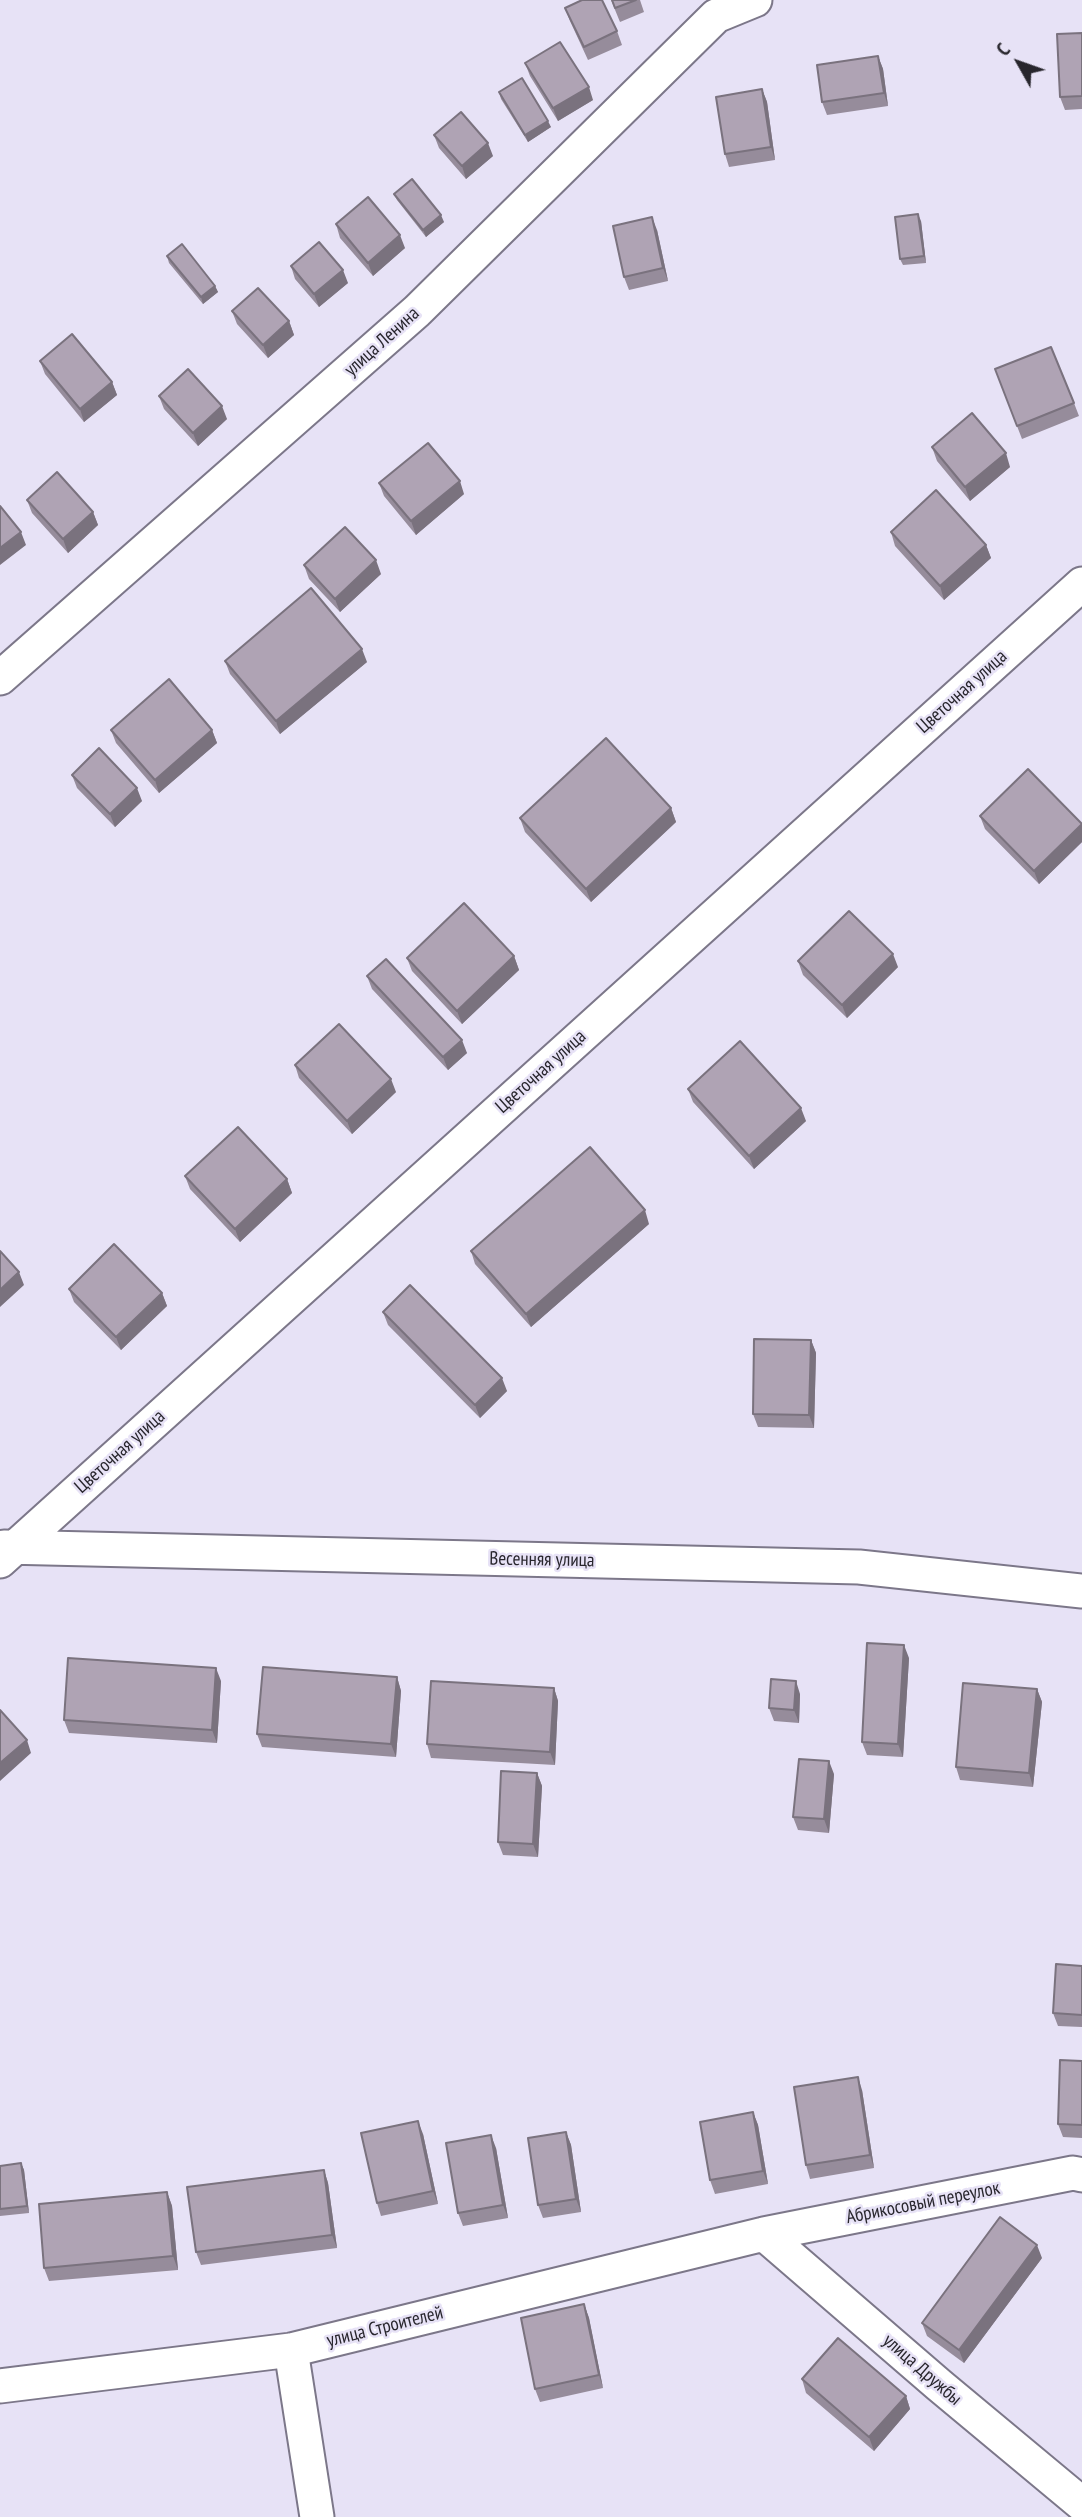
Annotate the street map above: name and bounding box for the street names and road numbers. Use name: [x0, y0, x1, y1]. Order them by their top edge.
street label: улица Ленина: [340, 302, 424, 382]
street label: Цветочная улица: [912, 645, 1012, 739]
street label: Цветочная улица: [491, 1025, 591, 1119]
street label: Цветочная улица: [70, 1405, 170, 1499]
street label: Весенняя улица: [489, 1548, 595, 1572]
street label: Абрикосовый переулок: [844, 2177, 1002, 2229]
street label: улица Строителей: [325, 2302, 445, 2352]
street label: улица Дружбы: [878, 2330, 966, 2410]

